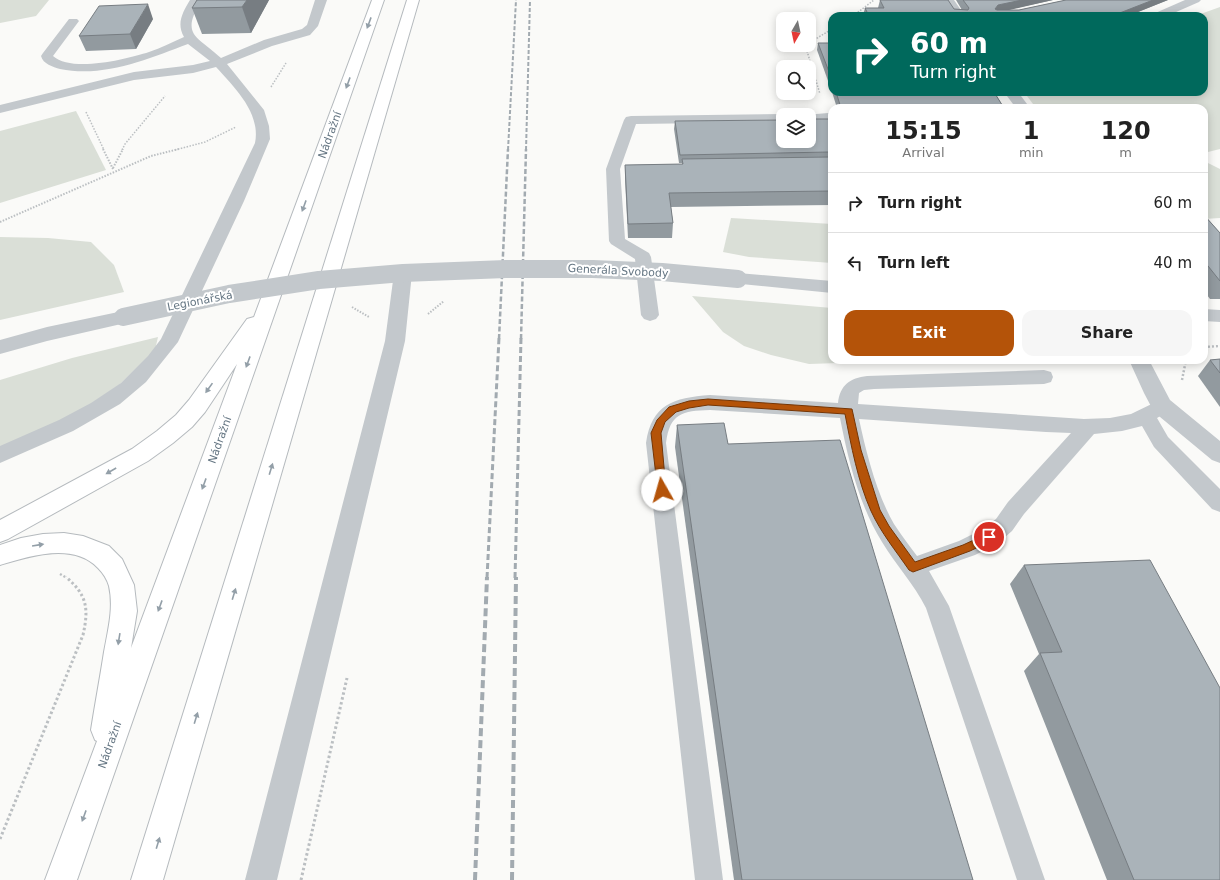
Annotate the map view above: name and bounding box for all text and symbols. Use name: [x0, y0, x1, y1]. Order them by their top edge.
north arrow: [776, 12, 816, 52]
map controls: [776, 12, 816, 148]
one-way arrow: [366, 18, 372, 30]
text: 60 m: [910, 27, 988, 60]
icon: right: [844, 28, 896, 80]
button: search: [776, 60, 816, 100]
text: Turn right: [910, 61, 996, 82]
one-way arrow: [345, 78, 351, 90]
button: layers: [776, 108, 816, 148]
street label: Nádražní: [316, 109, 345, 160]
text: 15:15: [885, 117, 962, 145]
text: 1: [1023, 117, 1039, 145]
text: 120: [1101, 117, 1151, 145]
text: Arrival: [902, 145, 945, 160]
text: min: [1019, 145, 1043, 160]
text: m: [1119, 145, 1132, 160]
icon: right: [844, 192, 866, 214]
text: Turn right: [878, 194, 962, 212]
text: 60 m: [1154, 194, 1192, 212]
one-way arrow: [301, 200, 307, 212]
icon: left: [844, 252, 866, 274]
text: Turn left: [878, 254, 950, 272]
text: 40 m: [1154, 254, 1192, 272]
street label: Generála Svobody: [567, 262, 669, 280]
street label: Legionářská: [166, 288, 234, 314]
button: Exit: [844, 310, 1014, 356]
button: Share: [1022, 310, 1192, 356]
one-way arrow: [245, 356, 251, 368]
one-way arrow: [205, 383, 213, 394]
street label: Nádražní: [206, 414, 235, 465]
one-way arrow: [268, 463, 274, 475]
one-way arrow: [105, 468, 117, 475]
position arrow: [641, 469, 683, 511]
one-way arrow: [201, 478, 207, 490]
pin: [972, 520, 1006, 554]
icon: arrive: [978, 526, 1000, 548]
one-way arrow: [32, 542, 44, 548]
one-way arrow: [231, 588, 237, 600]
one-way arrow: [157, 601, 163, 613]
one-way arrow: [116, 633, 122, 645]
one-way arrow: [193, 712, 199, 724]
street label: Nádražní: [96, 719, 125, 770]
one-way arrow: [81, 810, 87, 822]
one-way arrow: [155, 836, 161, 848]

